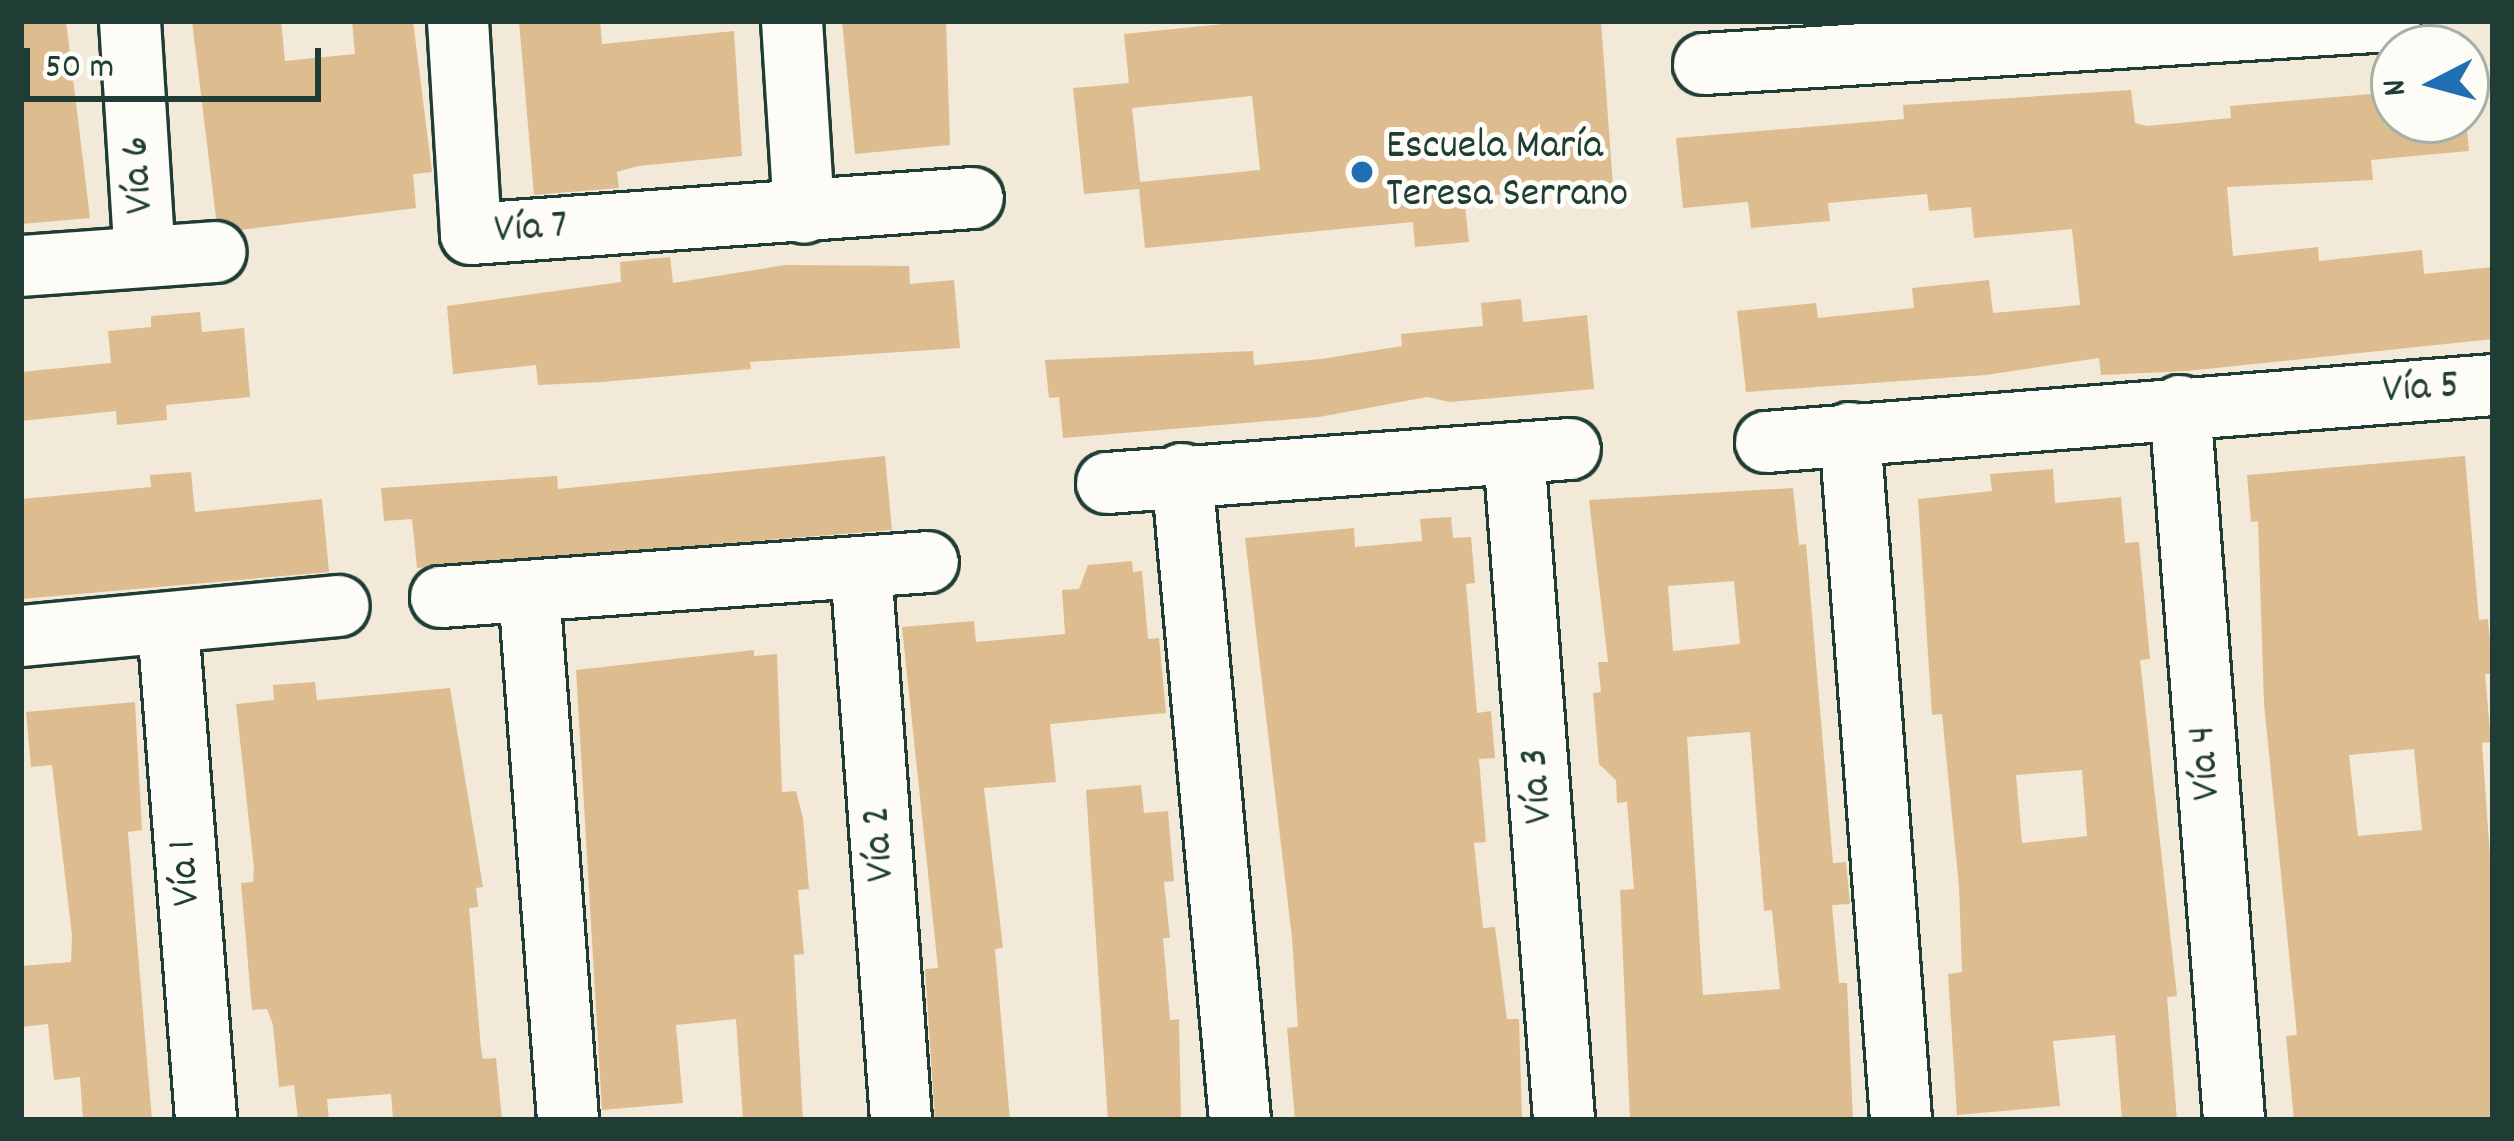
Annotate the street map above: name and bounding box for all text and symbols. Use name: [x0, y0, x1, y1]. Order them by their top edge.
scale bar: [30, 24, 327, 98]
north arrow: [2370, 24, 2490, 144]
text: 50 m: [45, 43, 114, 95]
text: N: [2372, 77, 2421, 98]
place label: Escuela María Teresa Serrano: [1386, 123, 1628, 222]
street label: Vía 6: [112, 134, 168, 216]
marker: Escuela María Teresa Serrano: [1349, 159, 1375, 185]
street label: Vía 7: [493, 202, 569, 258]
street label: Vía 5: [2381, 362, 2461, 418]
street label: Vía 4: [2179, 724, 2235, 802]
street label: Vía 3: [1511, 746, 1567, 826]
street label: Vía 2: [853, 805, 909, 883]
street label: Vía 1: [160, 838, 214, 908]

